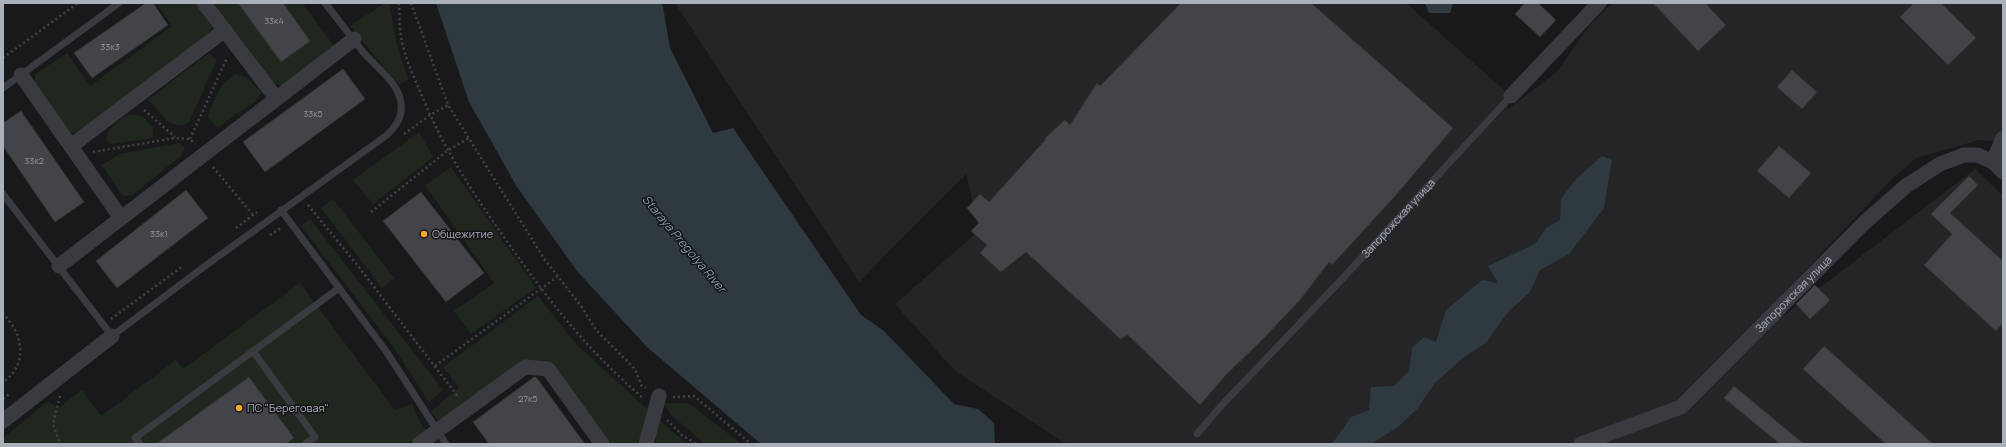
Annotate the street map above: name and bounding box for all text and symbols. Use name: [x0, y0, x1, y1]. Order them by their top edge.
house number: 33к4: [264, 14, 284, 27]
house number: 33к3: [100, 40, 120, 53]
house number: 33к5: [303, 107, 323, 120]
house number: 33к2: [24, 154, 44, 167]
street label: Запорожская улица: [1357, 175, 1438, 261]
water label: Staraya Pregolya River: [638, 191, 731, 297]
place label: Общежитие: [432, 226, 494, 241]
house number: 33к1: [150, 227, 168, 240]
marker: Общежитие: [419, 229, 429, 239]
street label: Запорожская улица: [1751, 252, 1835, 335]
house number: 27к5: [518, 392, 538, 405]
place label: ПС "Береговая": [247, 400, 329, 415]
marker: ПС "Береговая": [234, 403, 244, 413]

